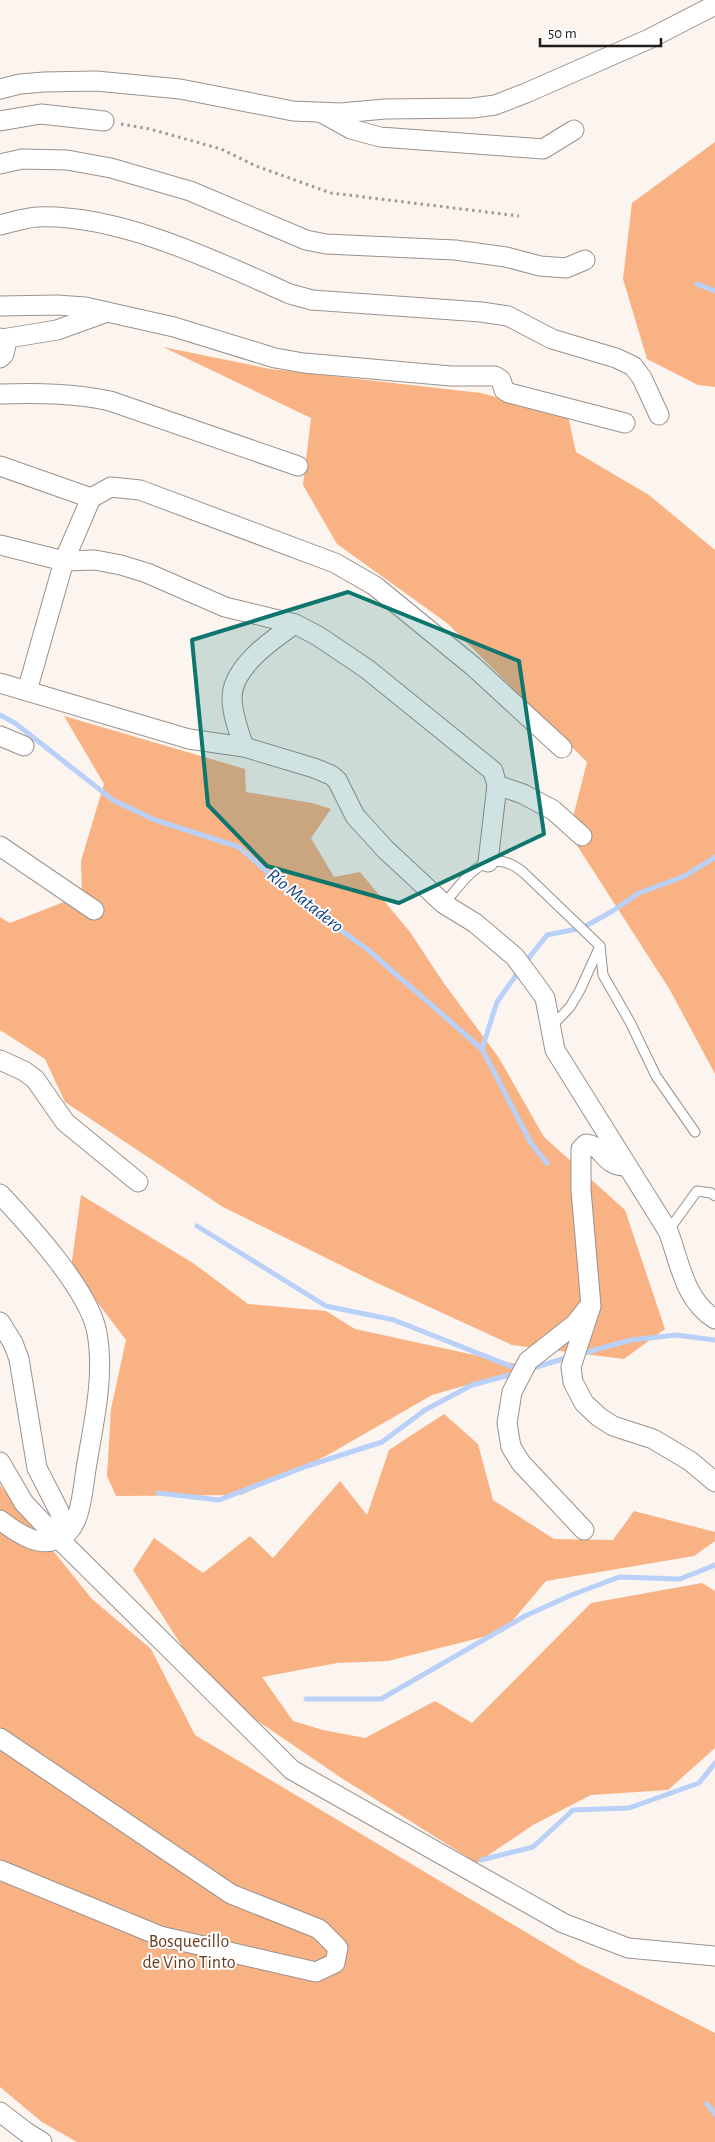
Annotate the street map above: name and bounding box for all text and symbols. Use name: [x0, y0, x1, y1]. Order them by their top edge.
scale bar: [540, 15, 661, 47]
text: 50 m: [548, 26, 577, 41]
water label: Río Matadero: [263, 866, 347, 937]
park label: Bosquecillo de Vino Tinto: [143, 1933, 236, 1972]

